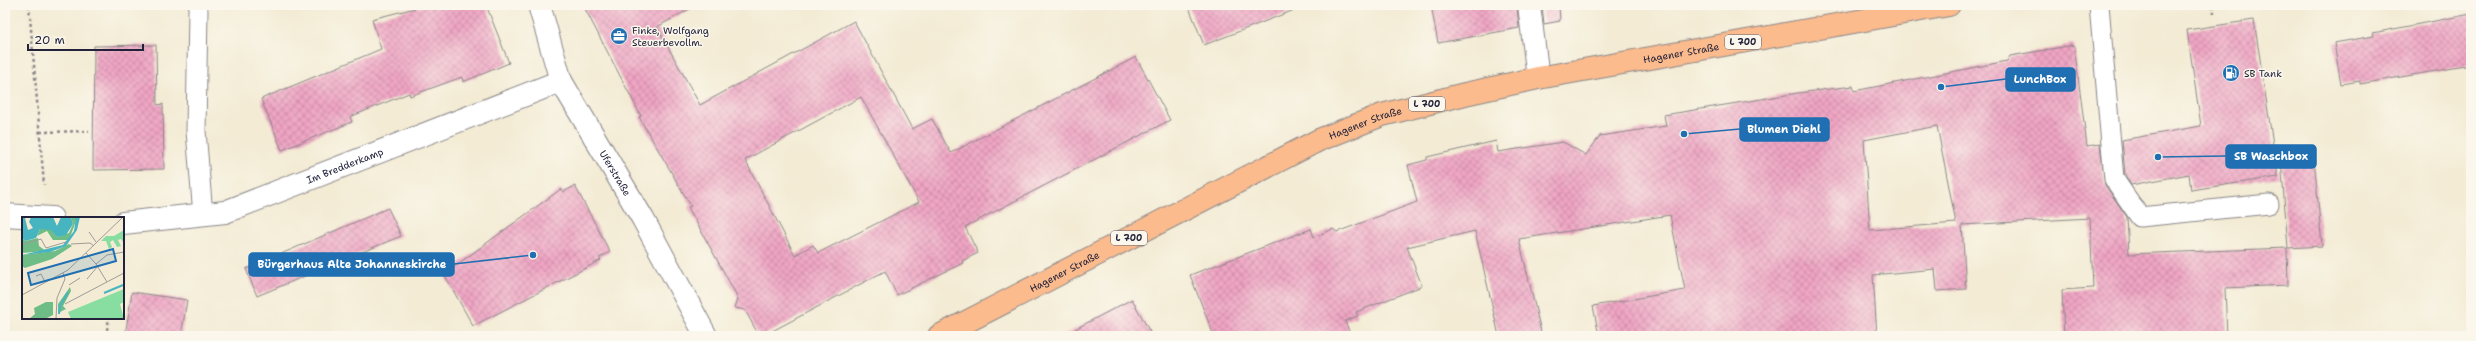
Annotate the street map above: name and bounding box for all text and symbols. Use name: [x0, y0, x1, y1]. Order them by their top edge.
place label: Finke, Wolfgang Steuerbevollm.: [632, 24, 709, 49]
scale bar: [28, 26, 143, 52]
office icon: Finke, Wolfgang Steuerbevollm.: [609, 26, 629, 46]
text: 20 m: [34, 32, 65, 48]
road number: L 700: [1725, 35, 1761, 49]
street label: Hagener Straße: [1642, 39, 1720, 66]
fuel station icon: SB Tank: [2221, 63, 2241, 83]
place label: SB Tank: [2244, 67, 2282, 80]
callout: LunchBox: [2006, 68, 2075, 91]
text: LunchBox: [2014, 72, 2066, 87]
road number: L 700: [1409, 97, 1445, 111]
street label: Hagener Straße: [1327, 104, 1403, 142]
callout: Blumen Diehl: [1740, 118, 1829, 141]
text: Blumen Diehl: [1747, 122, 1821, 137]
street label: Im Bredderkamp: [304, 144, 385, 186]
callout: SB Waschbox: [2226, 145, 2316, 168]
street label: Uferstraße: [597, 148, 634, 199]
text: SB Waschbox: [2234, 149, 2308, 164]
inset map: [22, 217, 124, 319]
road number: L 700: [1111, 231, 1147, 245]
street label: Hagener Straße: [1027, 248, 1102, 295]
callout: Bürgerhaus Alte Johanneskirche: [249, 253, 454, 276]
text: Bürgerhaus Alte Johanneskirche: [258, 257, 447, 272]

